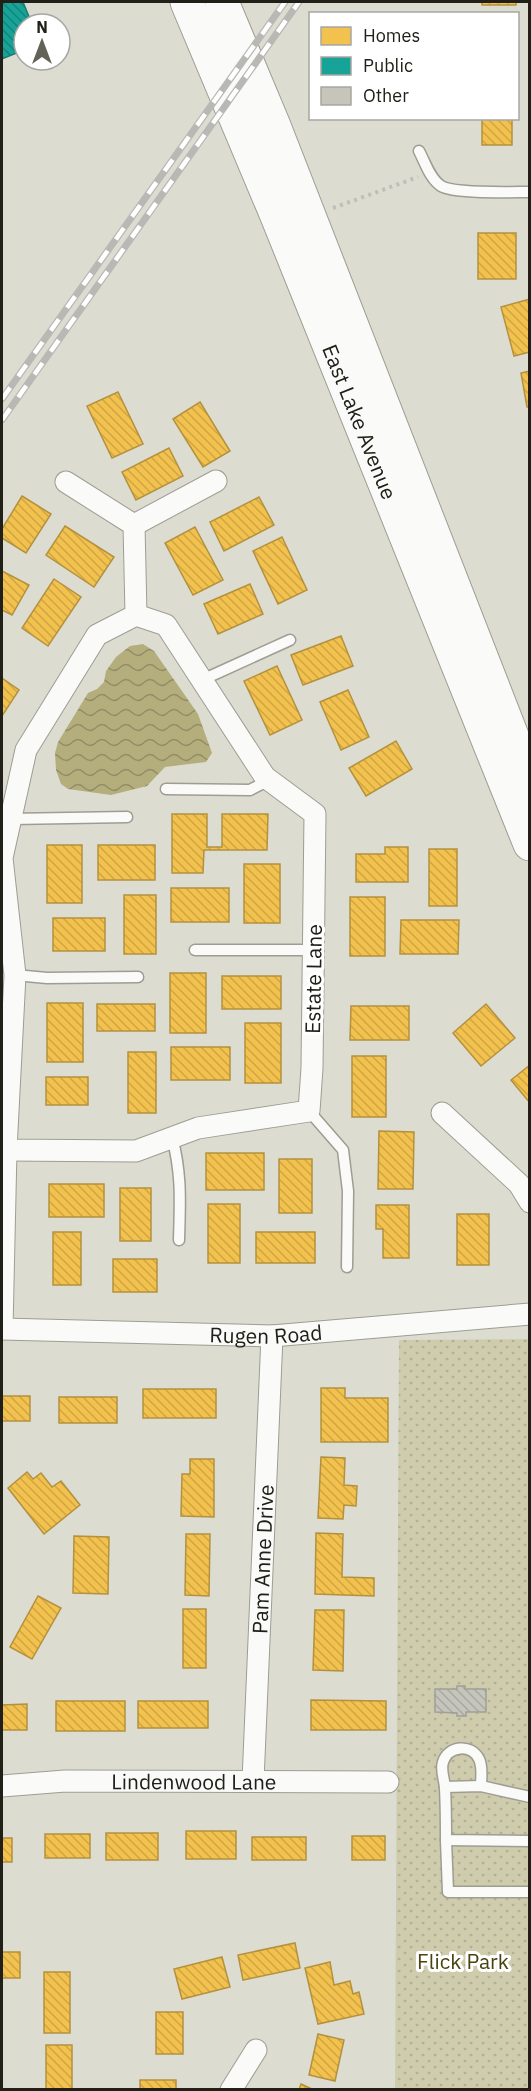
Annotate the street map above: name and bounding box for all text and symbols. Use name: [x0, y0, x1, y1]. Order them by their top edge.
north arrow: [12, 12, 72, 72]
legend: [309, 12, 519, 120]
text: N: [36, 17, 48, 37]
text: Homes: [363, 24, 420, 47]
text: Public: [363, 54, 413, 77]
text: Other: [363, 84, 409, 107]
street label: East Lake Avenue: [316, 340, 404, 504]
street label: Estate Lane: [298, 924, 328, 1034]
street label: Rugen Road: [209, 1318, 323, 1350]
street label: Pam Anne Drive: [245, 1484, 280, 1635]
street label: Lindenwood Lane: [111, 1767, 276, 1796]
park label: Flick Park: [417, 1947, 509, 1975]

